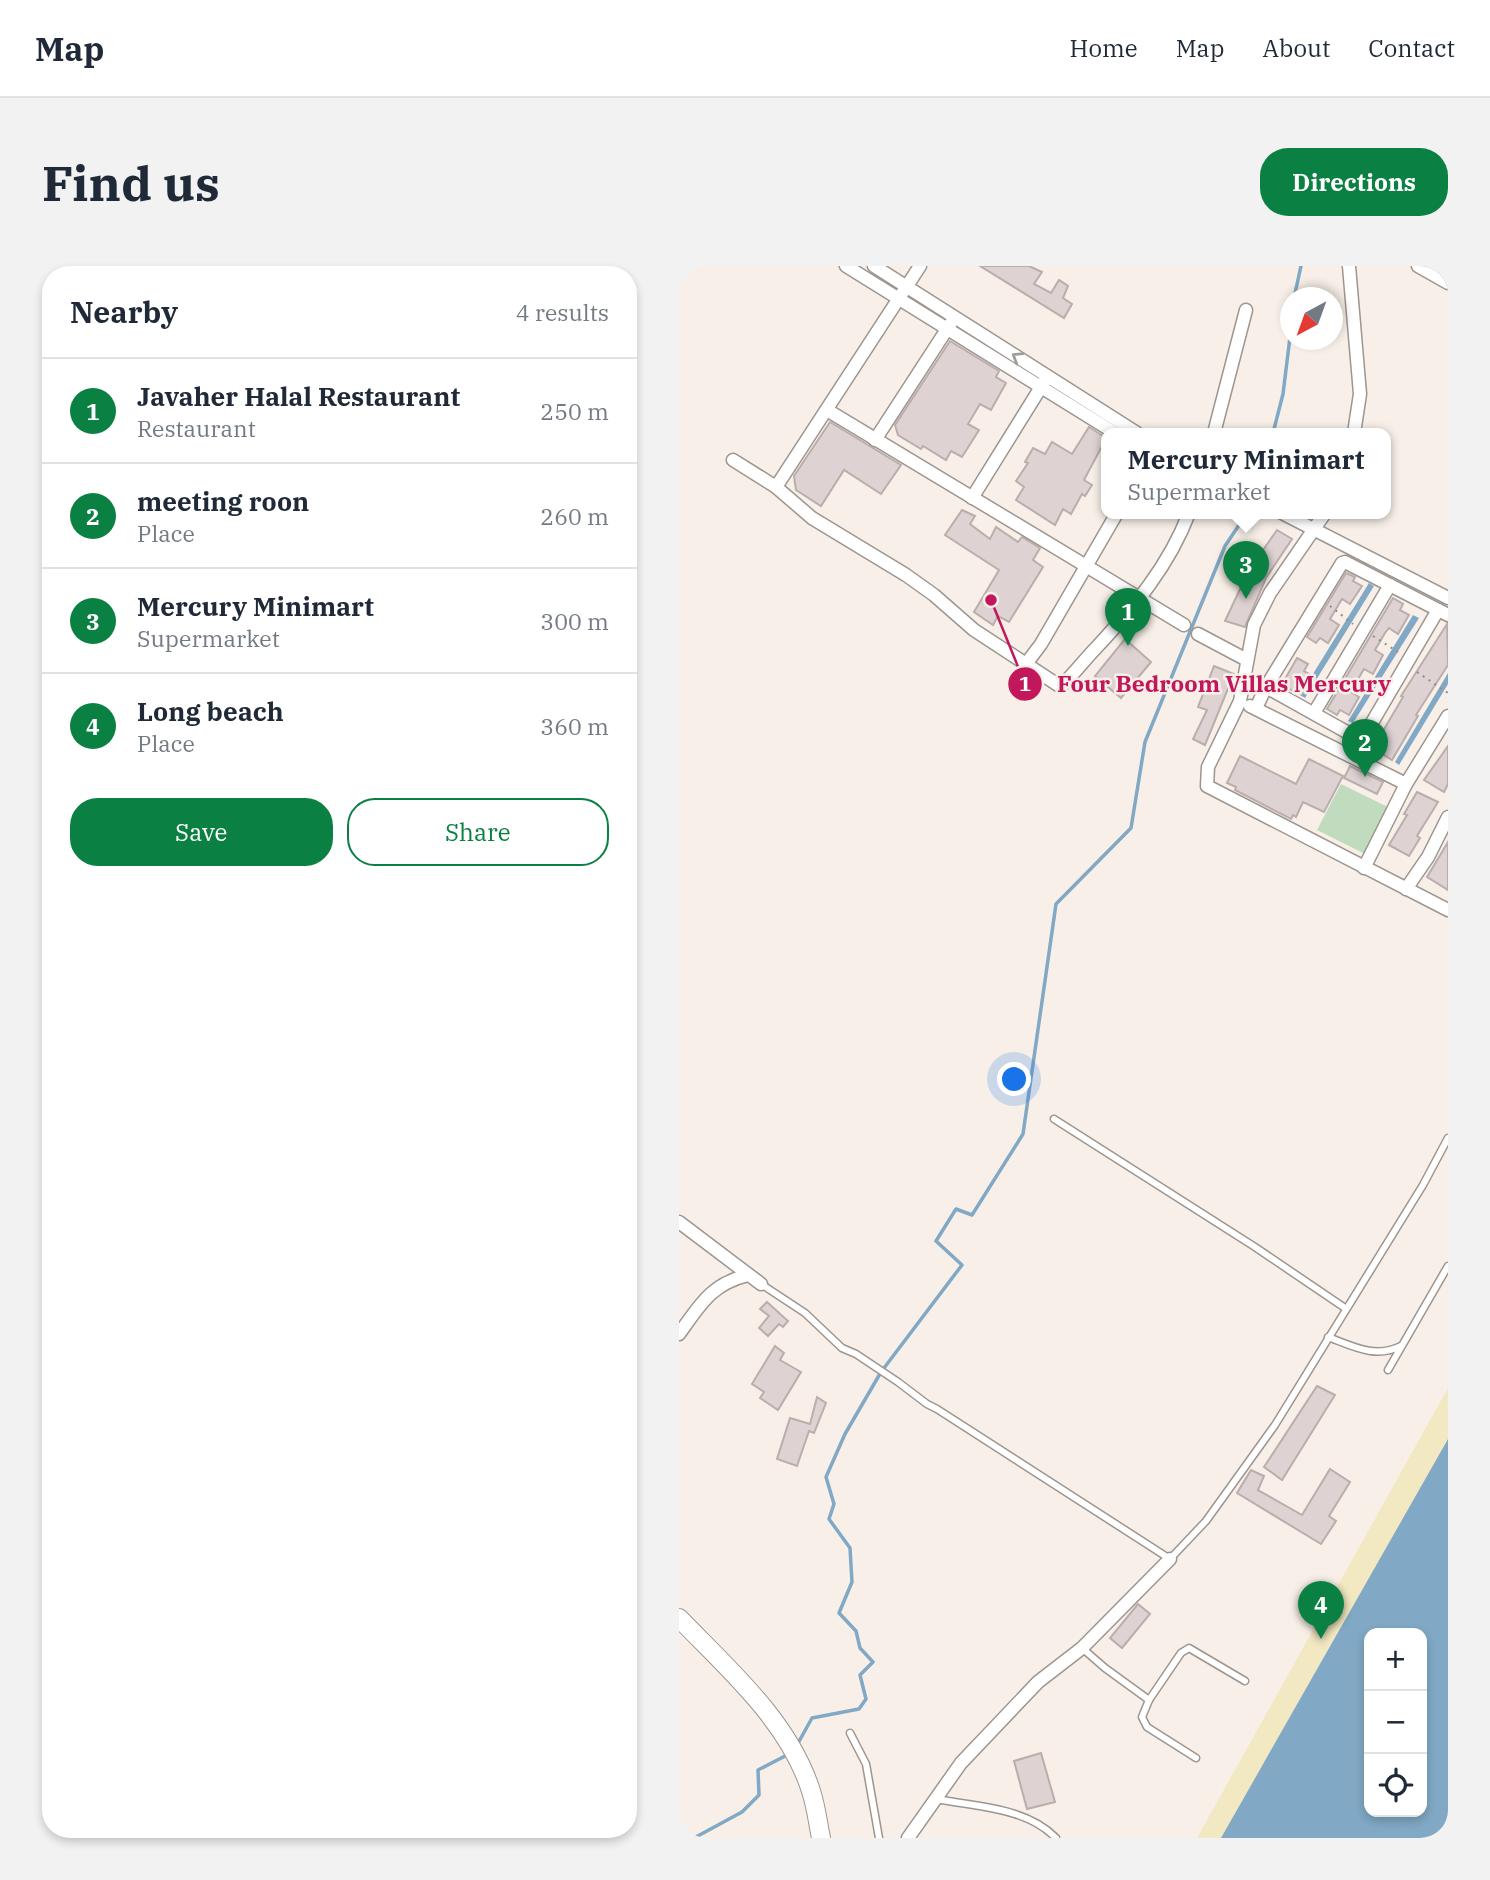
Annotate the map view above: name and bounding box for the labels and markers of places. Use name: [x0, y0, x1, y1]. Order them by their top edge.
pin: 3: [1223, 541, 1269, 599]
pin: 1: [1105, 588, 1151, 646]
callout: Four Bedroom Villas Mercury: [1008, 662, 1405, 706]
pin: 2: [1342, 719, 1388, 777]
pin: 4: [1298, 1581, 1344, 1639]

